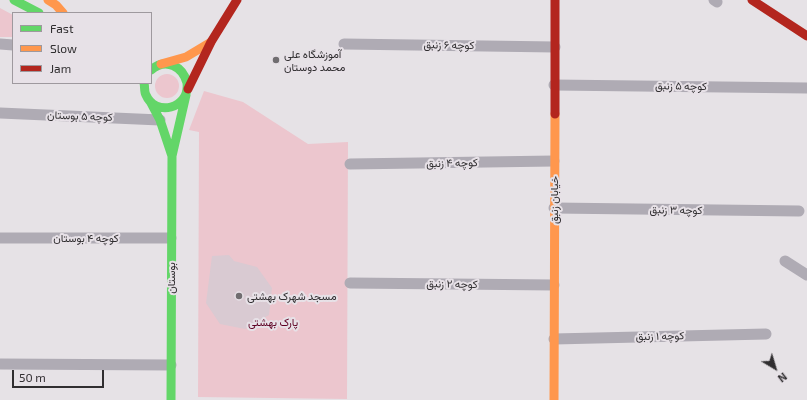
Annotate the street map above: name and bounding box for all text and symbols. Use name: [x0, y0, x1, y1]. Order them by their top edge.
legend: [12, 12, 152, 84]
text: Fast: [50, 21, 73, 35]
street label: کوچه ۶ زنبق: [423, 38, 475, 52]
text: Slow: [50, 41, 77, 55]
place label: آموزشگاه علی محمد دوستان: [284, 47, 345, 73]
marker: آموزشگاه علی محمد دوستان: [271, 55, 281, 65]
text: Jam: [50, 61, 71, 75]
street label: کوچه ۵ زنبق: [655, 79, 707, 93]
street label: کوچه ۵ بوستان: [47, 108, 113, 124]
street label: کوچه ۴ زنبق: [426, 156, 478, 170]
street label: خیابان زنبق: [547, 176, 561, 224]
street label: کوچه ۳ زنبق: [650, 203, 702, 217]
street label: کوچه ۴ بوستان: [53, 231, 119, 245]
street label: بوستان: [164, 262, 178, 294]
street label: کوچه ۲ زنبق: [426, 277, 478, 291]
place label: مسجد شهرک بهشتی: [247, 289, 337, 303]
marker: مسجد شهرک بهشتی: [234, 291, 244, 301]
park label: پارک بهشتی: [248, 315, 298, 329]
street label: کوچه ۱ زنبق: [636, 329, 684, 343]
north arrow: [755, 348, 795, 388]
scale bar: [14, 362, 106, 388]
text: 50 m: [19, 370, 46, 384]
text: N: [776, 370, 790, 385]

